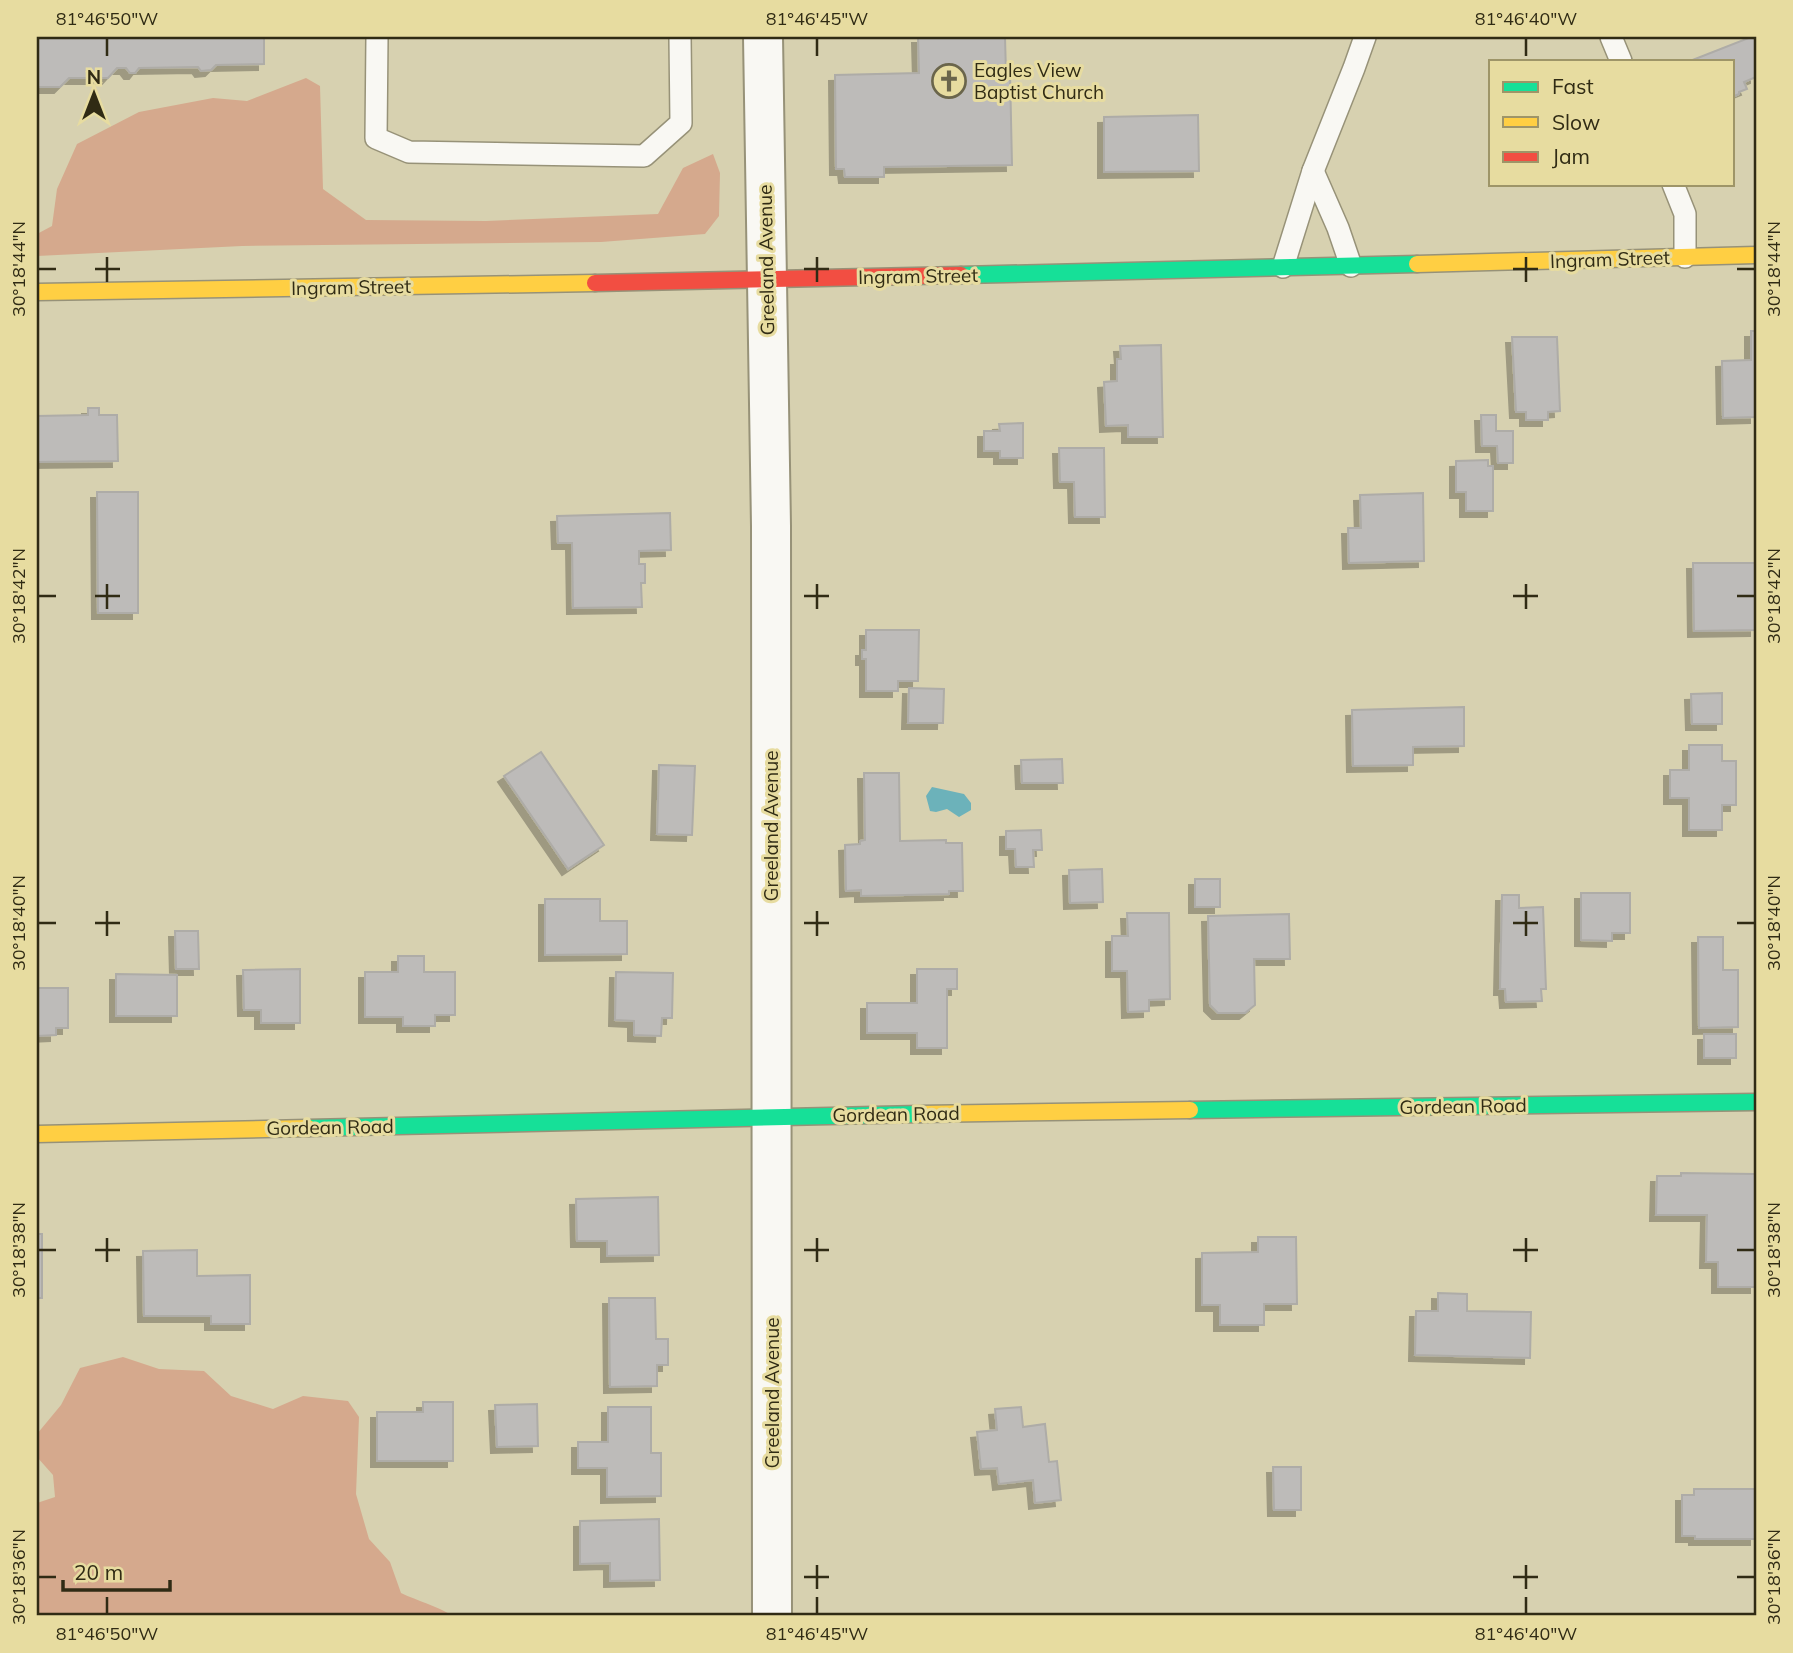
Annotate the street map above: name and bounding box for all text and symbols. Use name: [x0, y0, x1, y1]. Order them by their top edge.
text: 81°46'50"W: [56, 7, 158, 30]
text: 81°46'45"W: [766, 7, 868, 30]
text: 81°46'40"W: [1475, 7, 1577, 30]
place label: Eagles View Baptist Church: [974, 58, 1104, 104]
north arrow: [60, 60, 130, 130]
legend: [1489, 60, 1734, 186]
church icon: Eagles View Baptist Church: [930, 62, 968, 100]
text: N: [87, 65, 101, 89]
text: Fast: [1552, 73, 1594, 99]
text: Slow: [1552, 109, 1600, 135]
text: Jam: [1552, 143, 1590, 169]
street label: Greeland Avenue: [753, 184, 779, 336]
text: 30°18'44"N: [7, 221, 30, 317]
text: 30°18'44"N: [1762, 221, 1785, 317]
street label: Ingram Street: [1550, 245, 1671, 273]
street label: Ingram Street: [858, 263, 978, 289]
street label: Ingram Street: [291, 274, 411, 300]
text: 30°18'42"N: [7, 548, 30, 644]
text: 30°18'42"N: [1762, 548, 1785, 644]
street label: Greeland Avenue: [759, 751, 783, 901]
text: 30°18'40"N: [7, 875, 30, 971]
text: 30°18'40"N: [1762, 875, 1785, 971]
street label: Gordean Road: [1399, 1093, 1527, 1119]
street label: Gordean Road: [832, 1101, 960, 1127]
street label: Gordean Road: [266, 1114, 394, 1140]
text: 30°18'38"N: [7, 1202, 30, 1298]
text: 30°18'38"N: [1762, 1202, 1785, 1298]
street label: Greeland Avenue: [760, 1318, 784, 1468]
text: 30°18'36"N: [7, 1529, 30, 1625]
text: 30°18'36"N: [1762, 1529, 1785, 1625]
scale bar: [63, 1548, 170, 1592]
text: 20 m: [74, 1559, 123, 1585]
text: 81°46'50"W: [56, 1622, 158, 1645]
text: 81°46'45"W: [766, 1622, 868, 1645]
text: 81°46'40"W: [1475, 1622, 1577, 1645]

